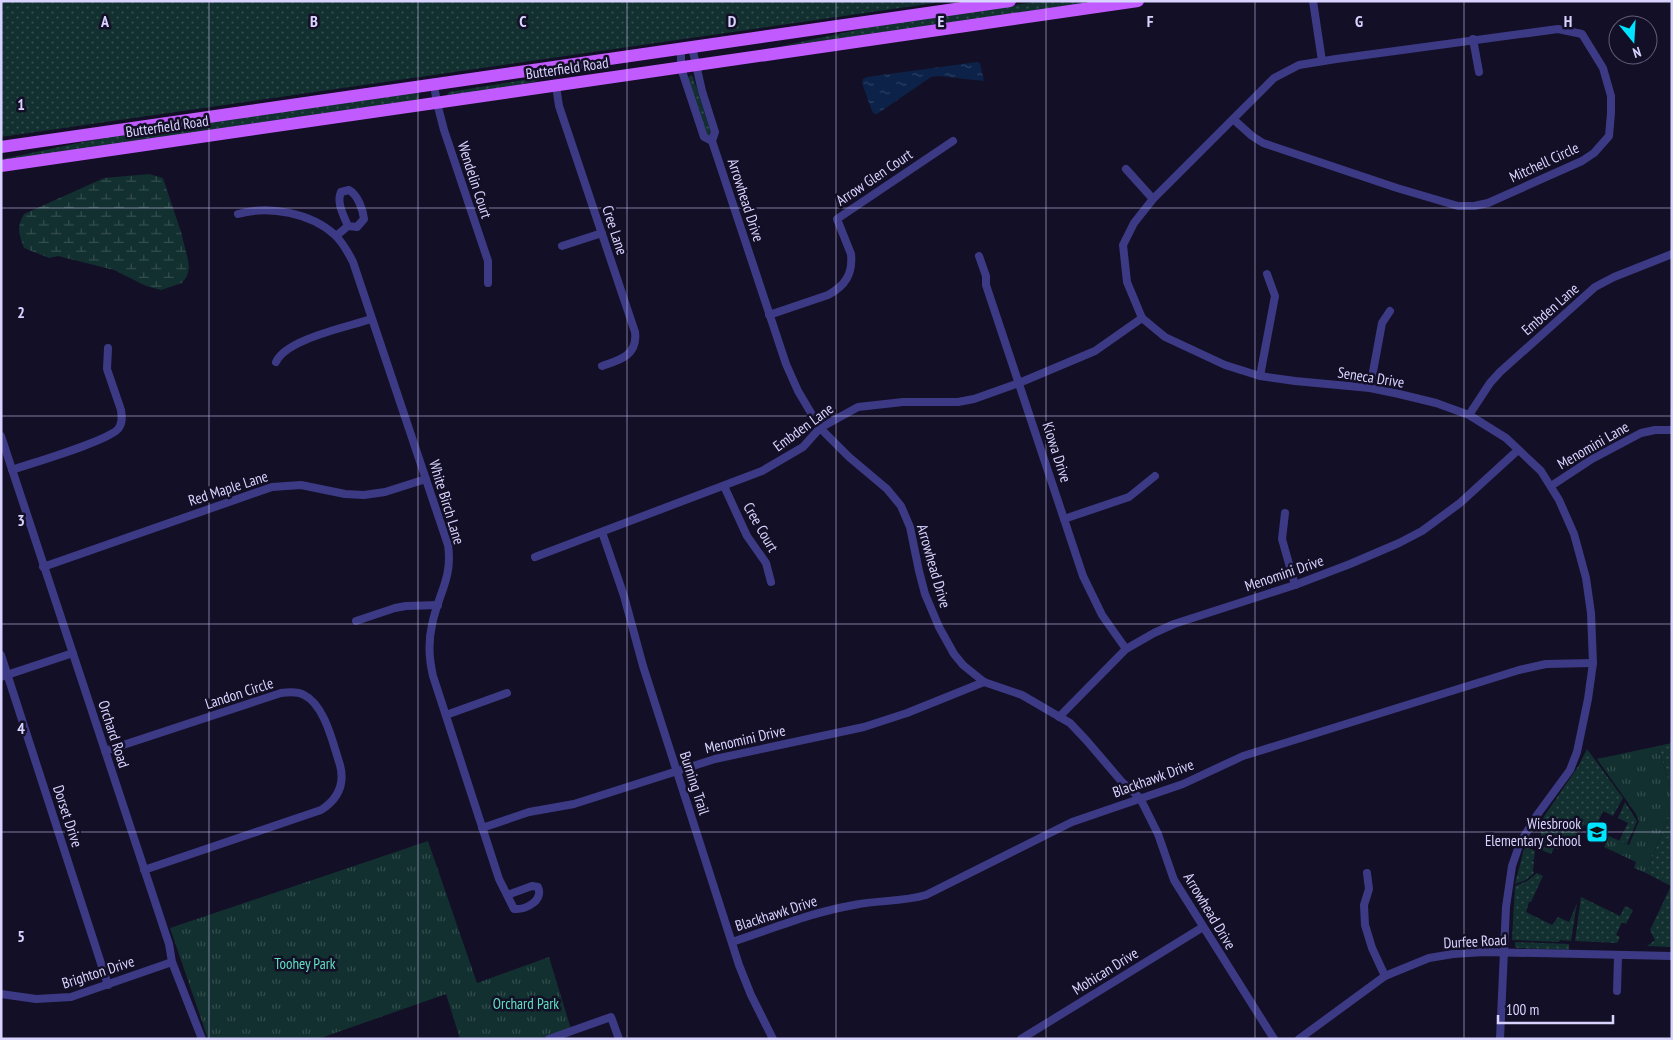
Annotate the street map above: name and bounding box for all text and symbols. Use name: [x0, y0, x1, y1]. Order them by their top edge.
text: A: [100, 11, 110, 31]
text: B: [310, 11, 318, 31]
text: C: [519, 11, 527, 31]
text: D: [728, 11, 737, 31]
text: E: [938, 11, 945, 31]
text: F: [1147, 11, 1154, 31]
text: G: [1355, 11, 1363, 31]
text: H: [1564, 11, 1572, 31]
north arrow: [1608, 15, 1658, 65]
text: N: [1631, 43, 1643, 62]
street label: Butterfield Road: [524, 53, 610, 83]
text: 1: [17, 94, 25, 114]
street label: Butterfield Road: [124, 111, 210, 141]
street label: Mitchell Circle: [1506, 138, 1582, 186]
street label: Wendelin Court: [454, 139, 496, 221]
street label: Arrow Glen Court: [832, 144, 916, 210]
street label: Arrowhead Drive: [724, 156, 768, 244]
street label: Cree Lane: [598, 203, 632, 257]
street label: Embden Lane: [1517, 279, 1583, 339]
text: 2: [17, 302, 25, 322]
street label: Seneca Drive: [1336, 362, 1406, 392]
street label: Embden Lane: [769, 399, 837, 455]
street label: Menomini Lane: [1554, 417, 1632, 473]
street label: Kiowa Drive: [1038, 419, 1076, 485]
street label: White Birch Lane: [425, 457, 469, 547]
street label: Red Maple Lane: [186, 466, 270, 510]
street label: Cree Court: [739, 499, 783, 555]
text: 3: [17, 510, 25, 530]
street label: Arrowhead Drive: [913, 522, 955, 610]
street label: Menomini Drive: [1242, 551, 1326, 595]
street label: Landon Circle: [202, 673, 276, 713]
street label: Orchard Road: [94, 698, 134, 770]
text: 4: [17, 718, 25, 738]
street label: Menomini Drive: [703, 721, 787, 757]
street label: Burning Trail: [676, 749, 714, 818]
street label: Blackhawk Drive: [1110, 755, 1196, 801]
street label: Dorset Drive: [49, 782, 87, 850]
place label: Wiesbrook Elementary School: [1485, 814, 1582, 850]
school or university icon: Wiesbrook Elementary School: [1585, 820, 1609, 844]
street label: Arrowhead Drive: [1180, 869, 1240, 953]
street label: Blackhawk Drive: [733, 891, 819, 935]
text: 5: [17, 926, 25, 946]
street label: Durfee Road: [1443, 930, 1507, 952]
street label: Mohican Drive: [1068, 943, 1142, 999]
street label: Brighton Drive: [59, 951, 137, 993]
park label: Toohey Park: [274, 954, 336, 973]
scale bar: [1498, 992, 1613, 1024]
park label: Orchard Park: [493, 994, 559, 1013]
text: 100 m: [1506, 1000, 1539, 1019]

